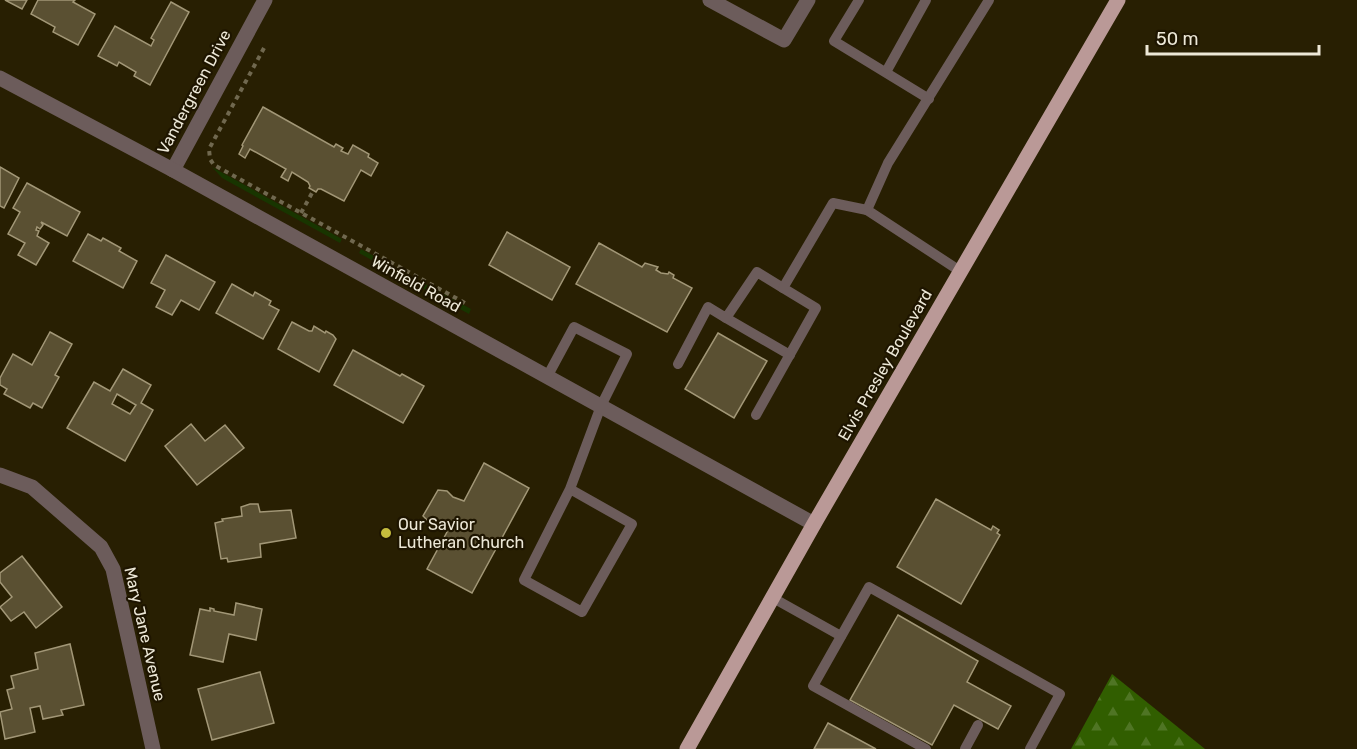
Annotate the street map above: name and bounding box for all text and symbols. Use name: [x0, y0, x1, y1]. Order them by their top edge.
scale bar: [1147, 18, 1320, 56]
street label: Vandergreen Drive: [153, 27, 235, 157]
text: 50 m: [1156, 28, 1199, 50]
street label: Winfield Road: [368, 252, 464, 316]
street label: Elvis Presley Boulevard: [834, 286, 936, 444]
place label: Our Savior Lutheran Church: [398, 515, 524, 552]
marker: Our Savior Lutheran Church: [379, 526, 393, 540]
street label: Mary Jane Avenue: [120, 565, 170, 703]

